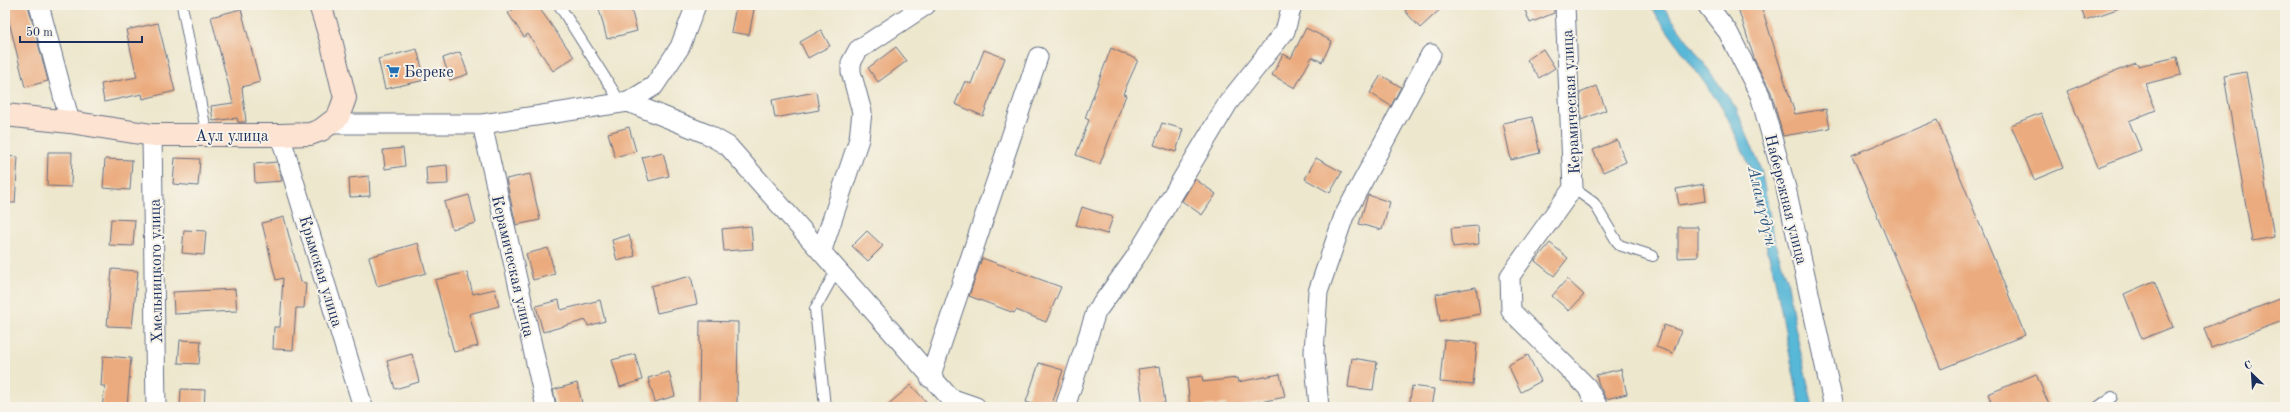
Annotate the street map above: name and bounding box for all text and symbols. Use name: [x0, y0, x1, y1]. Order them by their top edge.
scale bar: [20, 18, 142, 44]
text: 50 m: [26, 26, 53, 39]
street label: Керамическая улица: [1560, 29, 1584, 175]
supermarket icon: Береке: [385, 63, 401, 79]
place label: Береке: [404, 65, 454, 81]
street label: Аул улица: [195, 129, 269, 145]
street label: Набережная улица: [1761, 133, 1809, 266]
water label: Аламүдүн: [1744, 164, 1779, 248]
street label: Керамическая улица: [488, 194, 536, 339]
street label: Хмельницкого улица: [148, 198, 166, 344]
street label: Крымская улица: [296, 214, 345, 329]
north arrow: [2232, 354, 2272, 394]
text: С: [2243, 360, 2254, 373]

